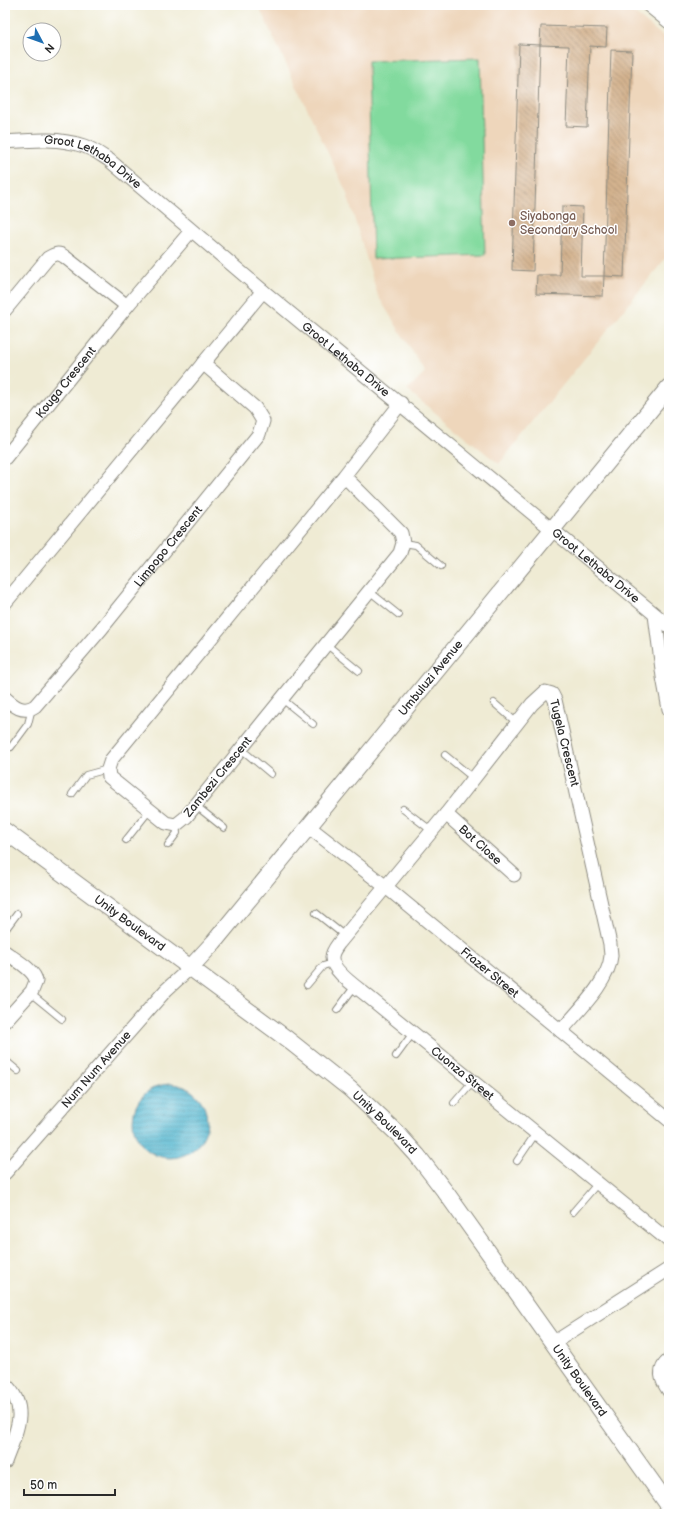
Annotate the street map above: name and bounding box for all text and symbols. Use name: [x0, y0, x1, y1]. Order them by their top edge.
north arrow: [22, 22, 62, 62]
text: N: [42, 41, 57, 56]
street label: Groot Lethaba Drive: [44, 132, 145, 192]
place label: Siyabonga Secondary School: [520, 209, 617, 238]
marker: Siyabonga Secondary School: [507, 218, 517, 228]
street label: Groot Lethaba Drive: [299, 319, 393, 400]
street label: Kouga Crescent: [32, 343, 99, 421]
street label: Limpopo Crescent: [131, 502, 206, 590]
street label: Groot Lethaba Drive: [549, 525, 643, 606]
street label: Umbuluzi Avenue: [395, 637, 466, 719]
street label: Tugela Crescent: [546, 698, 582, 788]
street label: Zambezi Crescent: [180, 733, 255, 821]
street label: Bot Close: [456, 821, 505, 868]
street label: Unity Boulevard: [91, 892, 168, 954]
street label: Frazer Street: [458, 944, 522, 1001]
street label: Num Num Avenue: [58, 1028, 134, 1111]
street label: Cuonza Street: [428, 1043, 497, 1104]
street label: Unity Boulevard: [349, 1088, 420, 1157]
street label: Unity Boulevard: [549, 1342, 610, 1419]
scale bar: [24, 1471, 115, 1497]
text: 50 m: [30, 1478, 57, 1493]

